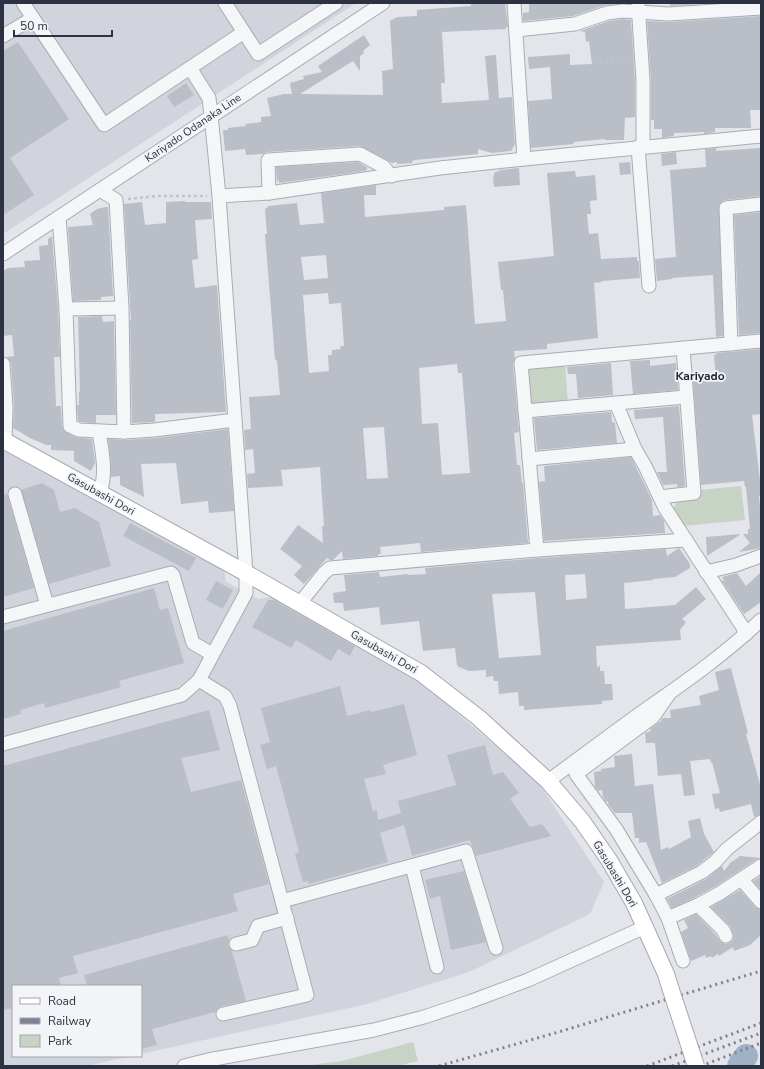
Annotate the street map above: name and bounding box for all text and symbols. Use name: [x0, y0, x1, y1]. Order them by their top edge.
scale bar: [14, 12, 112, 38]
text: 50 m: [20, 18, 48, 34]
street label: Kariyado Odanaka Line: [142, 90, 244, 166]
district label: Kariyado: [675, 368, 725, 384]
street label: Gasubashi Dori: [64, 469, 138, 519]
street label: Gasubashi Dori: [348, 627, 420, 677]
street label: Gasubashi Dori: [589, 838, 641, 910]
legend: [12, 985, 142, 1057]
text: Road: [48, 993, 76, 1009]
text: Railway: [48, 1013, 92, 1029]
text: Park: [48, 1033, 73, 1049]

